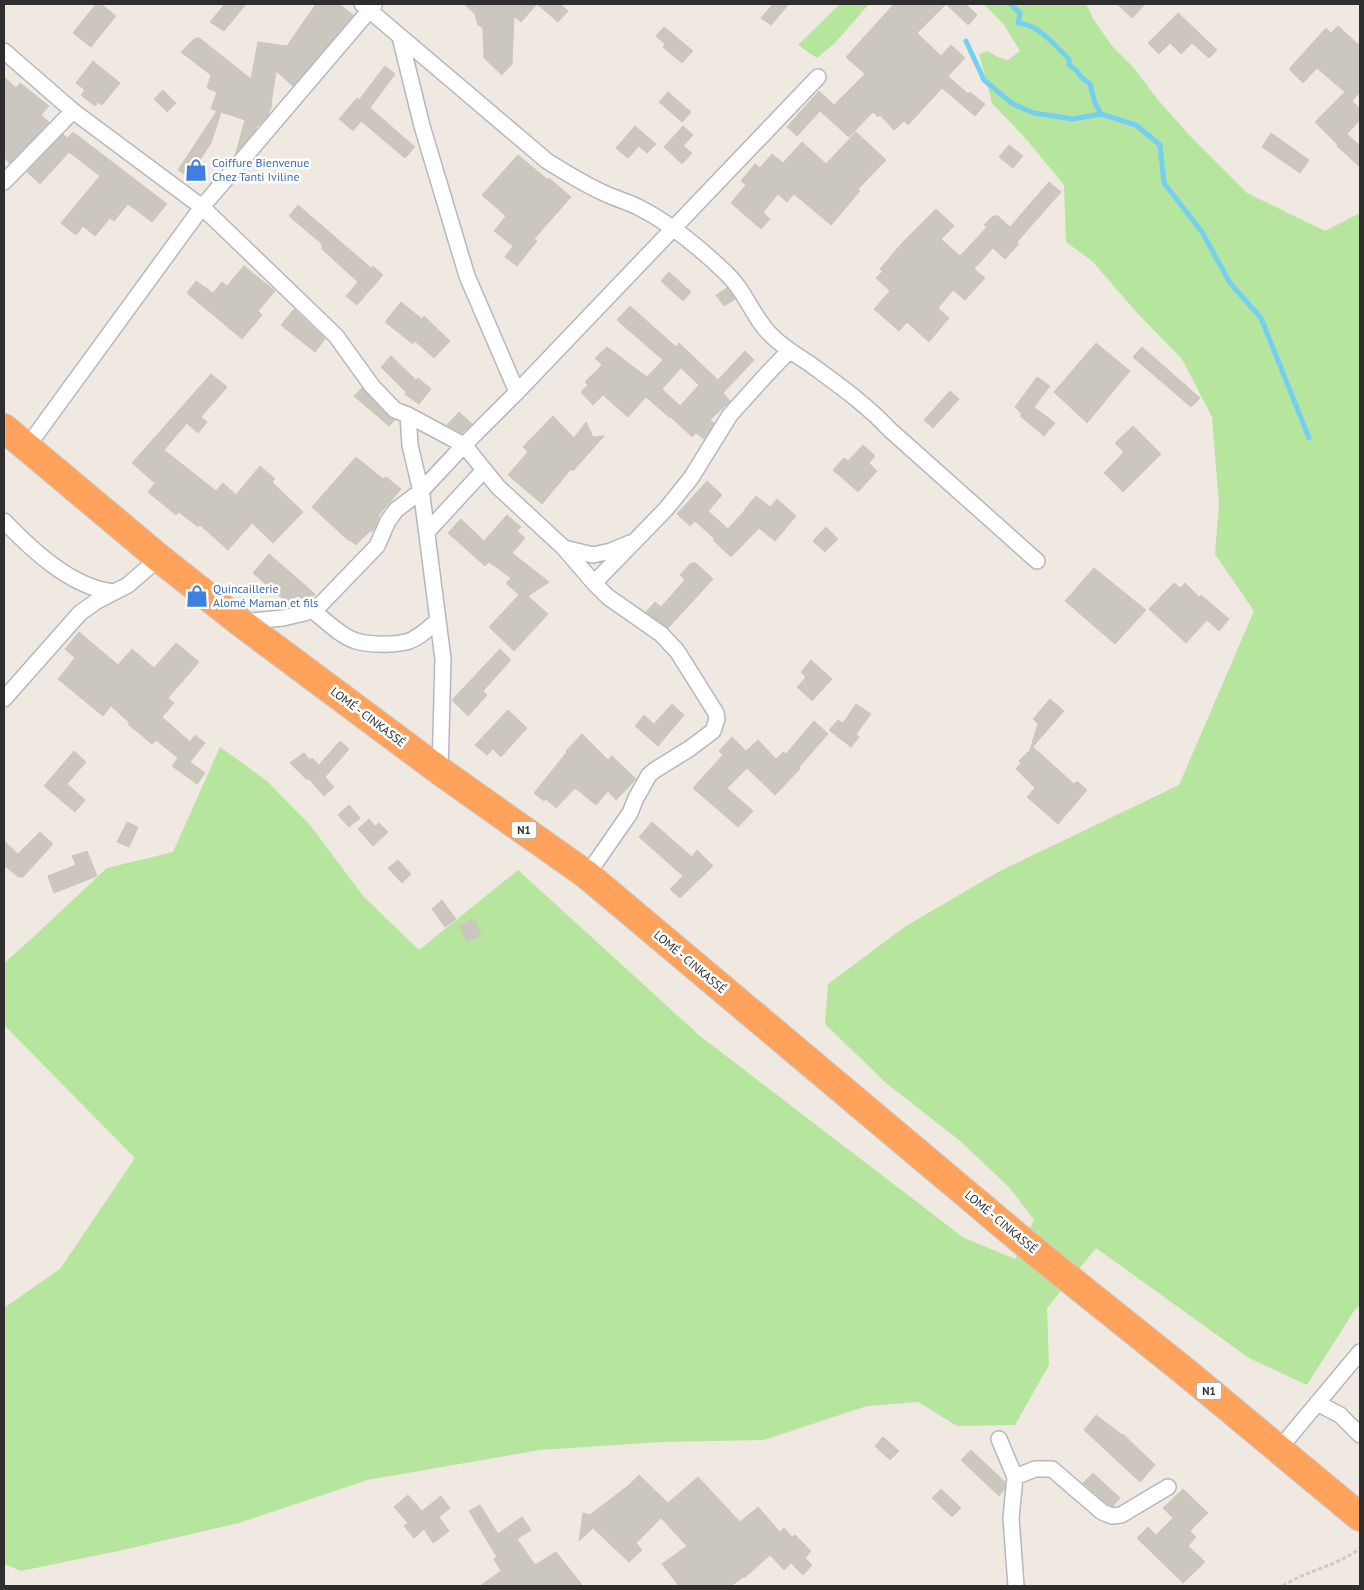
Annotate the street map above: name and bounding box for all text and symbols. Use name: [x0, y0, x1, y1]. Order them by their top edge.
place label: Coiffure Bienvenue Chez Tanti Iviline: [212, 155, 309, 184]
shop icon: Coiffure Bienvenue Chez Tanti Iviline: [183, 157, 209, 183]
place label: Quincaillerie Alomé Maman et fils: [213, 581, 318, 610]
shop icon: Quincaillerie Alomé Maman et fils: [184, 583, 210, 609]
street label: LOMÉ - CINKASSÉ: [328, 684, 409, 750]
road number: N1: [512, 822, 536, 838]
street label: LOMÉ - CINKASSÉ: [651, 927, 730, 996]
street label: LOMÉ - CINKASSÉ: [962, 1187, 1041, 1256]
road number: N1: [1196, 1382, 1222, 1400]

